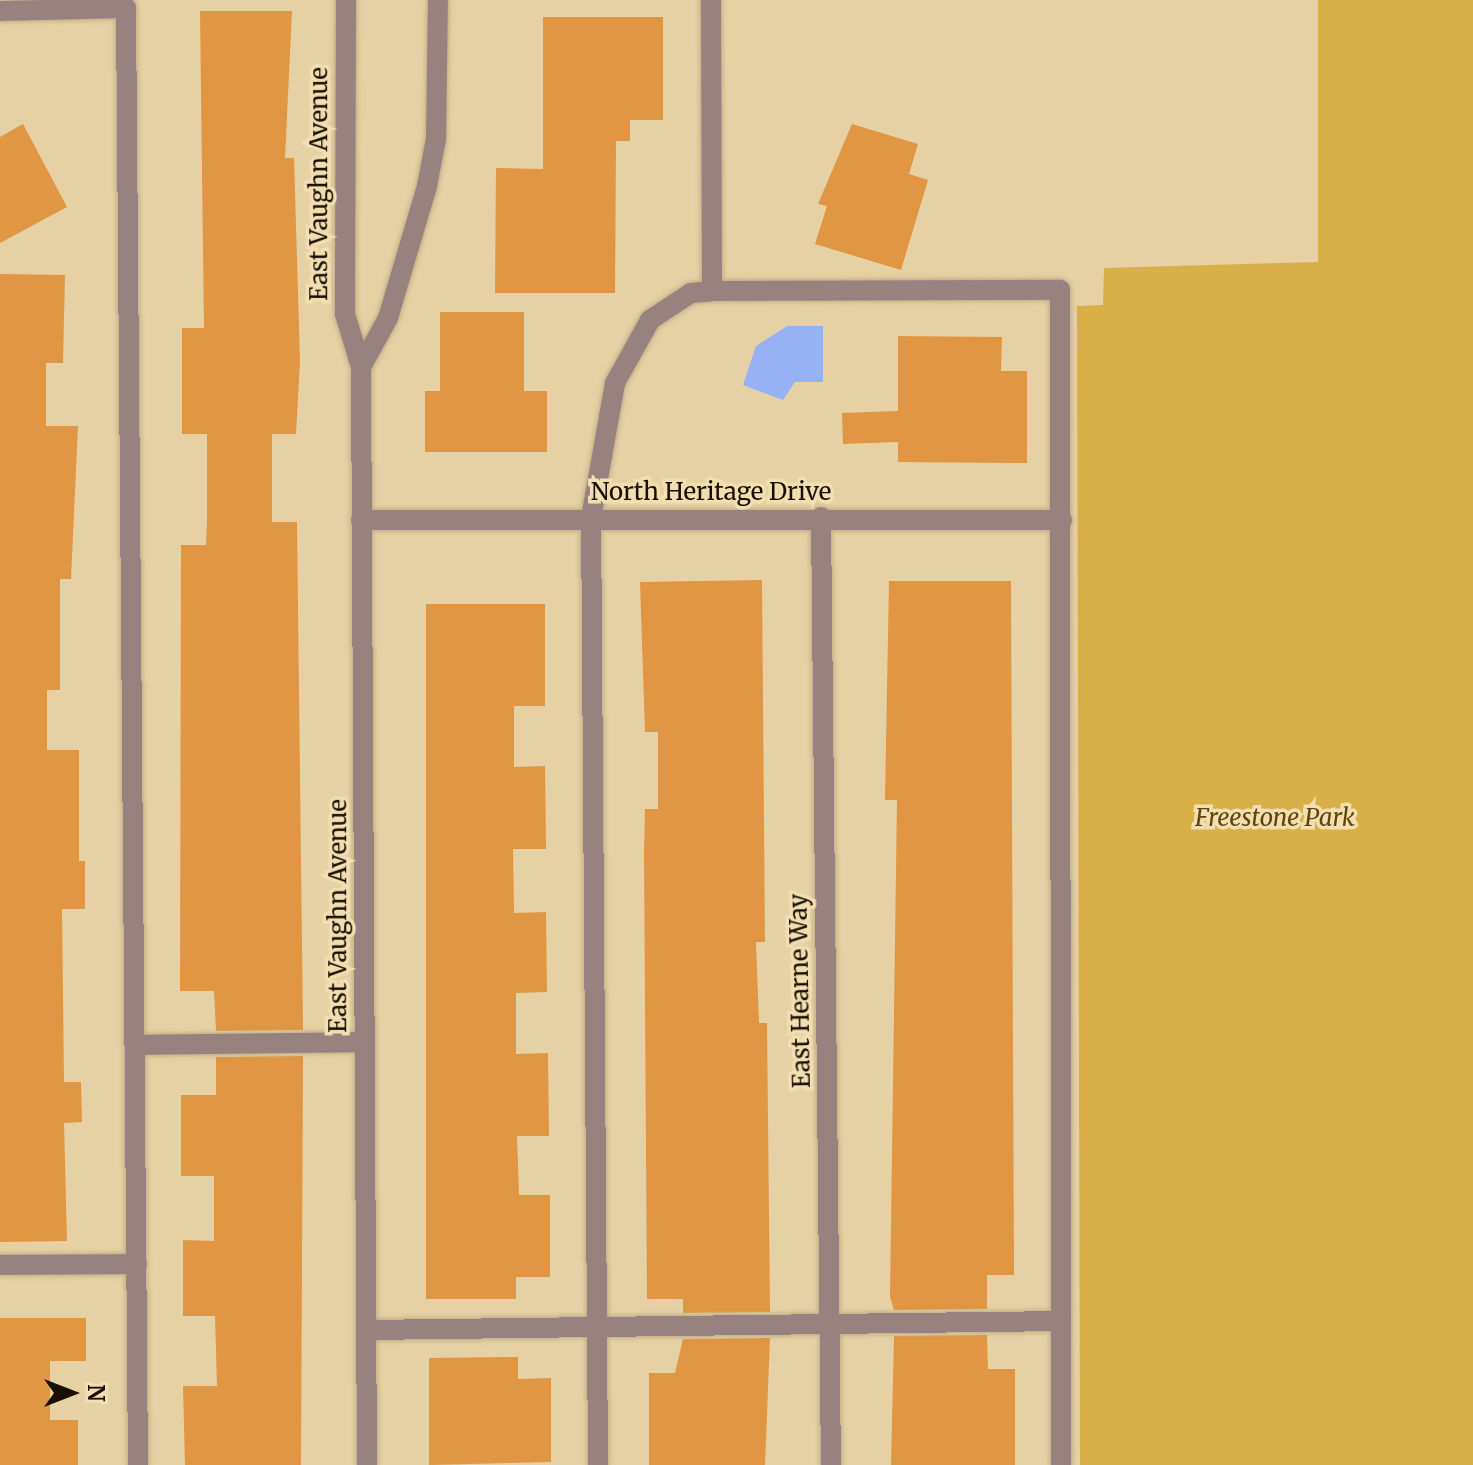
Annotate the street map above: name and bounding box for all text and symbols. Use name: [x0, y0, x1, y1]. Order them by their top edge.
street label: East Vaughn Avenue: [305, 67, 333, 301]
street label: North Heritage Drive: [591, 478, 831, 506]
street label: East Vaughn Avenue: [324, 799, 352, 1033]
park label: Freestone Park: [1195, 804, 1355, 832]
street label: East Hearne Way: [784, 894, 816, 1088]
north arrow: [32, 1353, 112, 1433]
text: N: [82, 1384, 110, 1402]

